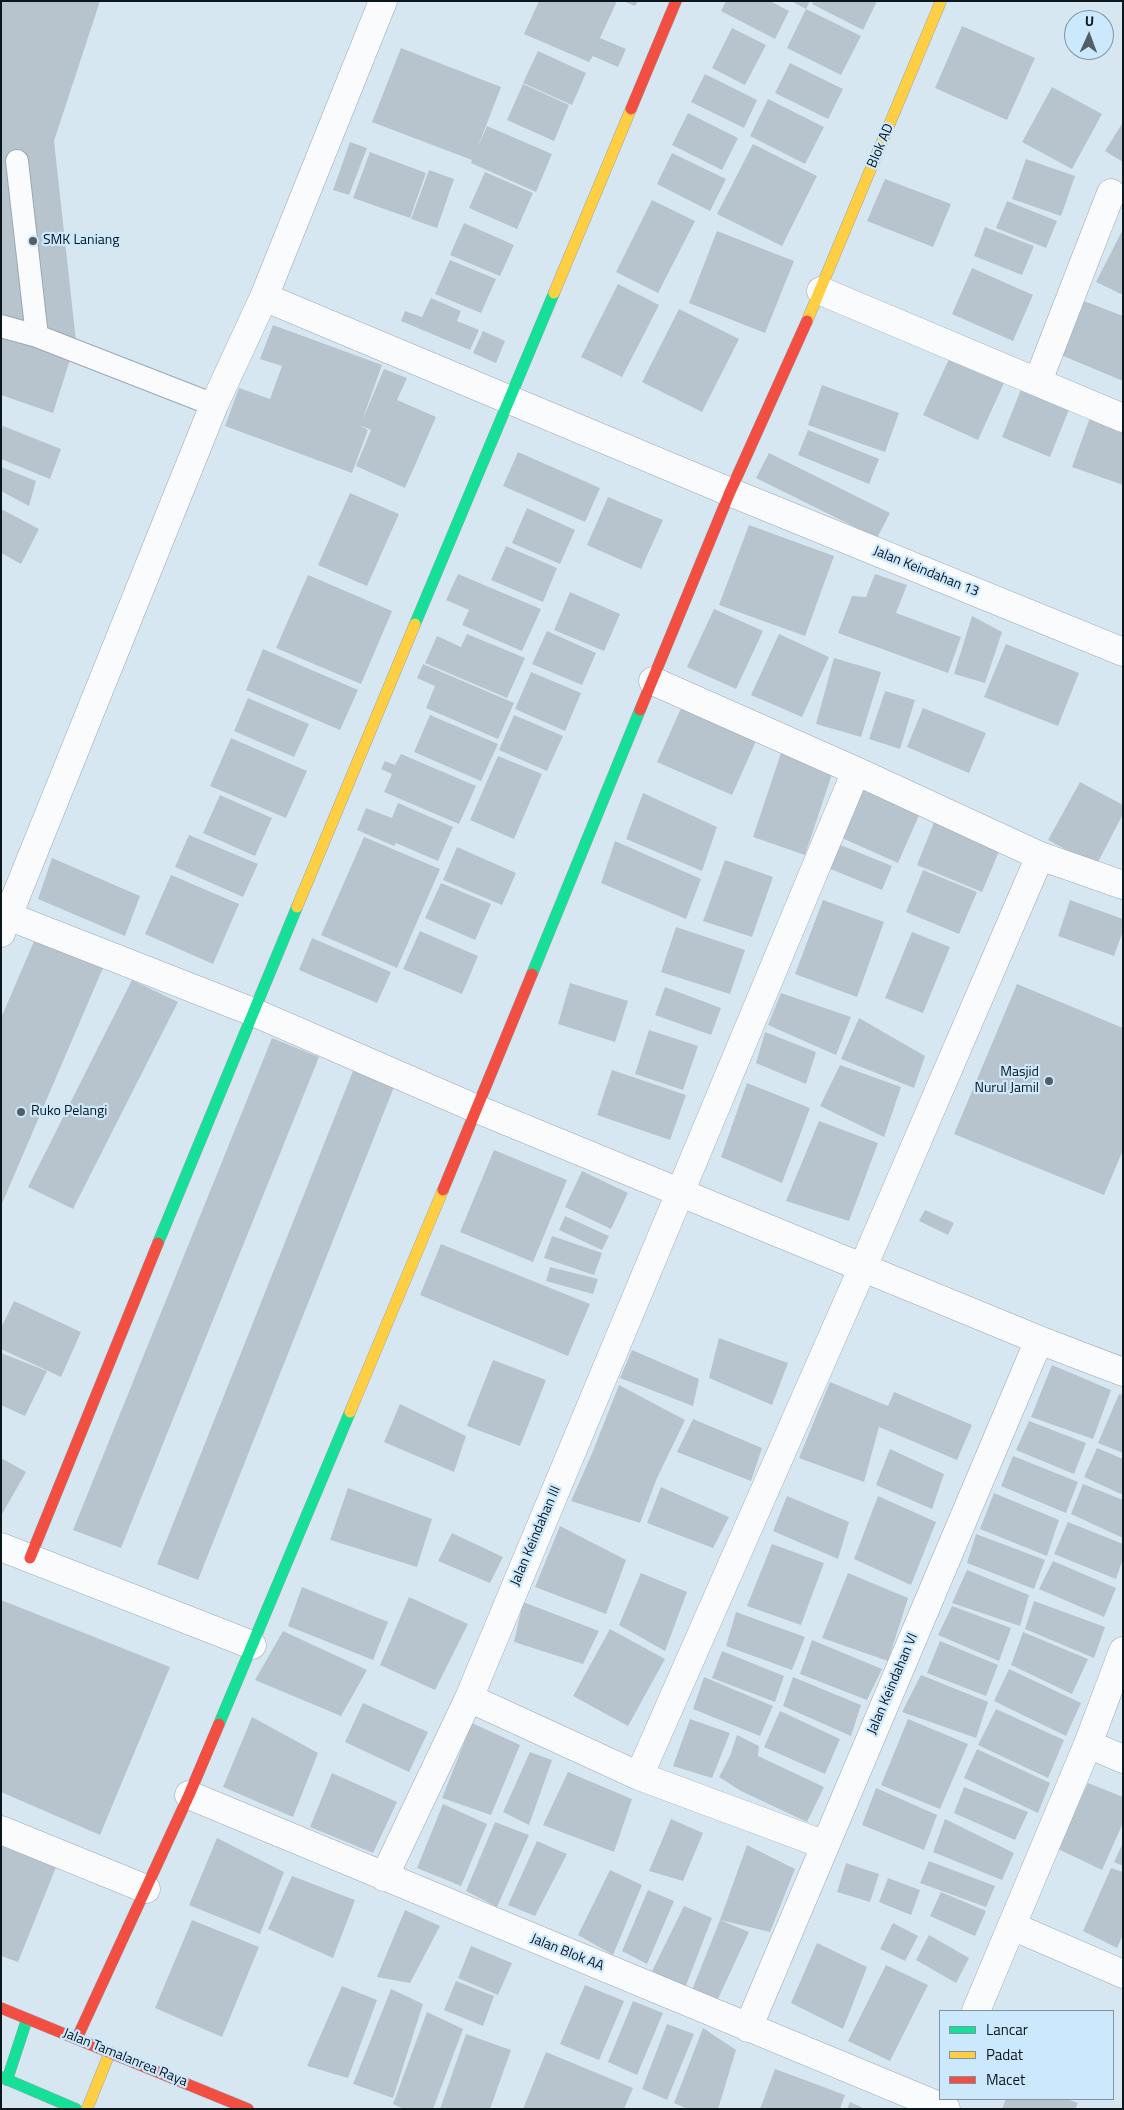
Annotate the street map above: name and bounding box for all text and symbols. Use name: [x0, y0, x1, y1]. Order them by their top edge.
north arrow: [1064, 10, 1114, 60]
text: U: [1085, 10, 1094, 31]
street label: Blok AD: [864, 121, 898, 171]
place label: SMK Laniang: [43, 233, 119, 249]
marker: SMK Laniang: [27, 235, 39, 247]
street label: Jalan Keindahan 13: [871, 543, 981, 601]
place label: Masjid Nurul Jamil: [974, 1065, 1039, 1098]
marker: Masjid Nurul Jamil: [1043, 1075, 1055, 1087]
place label: Ruko Pelangi: [31, 1104, 107, 1120]
marker: Ruko Pelangi: [15, 1106, 27, 1118]
street label: Jalan Keindahan III: [507, 1483, 565, 1589]
street label: Jalan Keindahan VI: [864, 1631, 922, 1737]
street label: Jalan Blok AA: [528, 1931, 606, 1975]
legend: [939, 2010, 1114, 2100]
text: Lancar: [986, 2018, 1028, 2041]
street label: Jalan Tamalanrea Raya: [60, 2025, 190, 2091]
text: Padat: [986, 2043, 1023, 2066]
text: Macet: [986, 2068, 1025, 2091]

